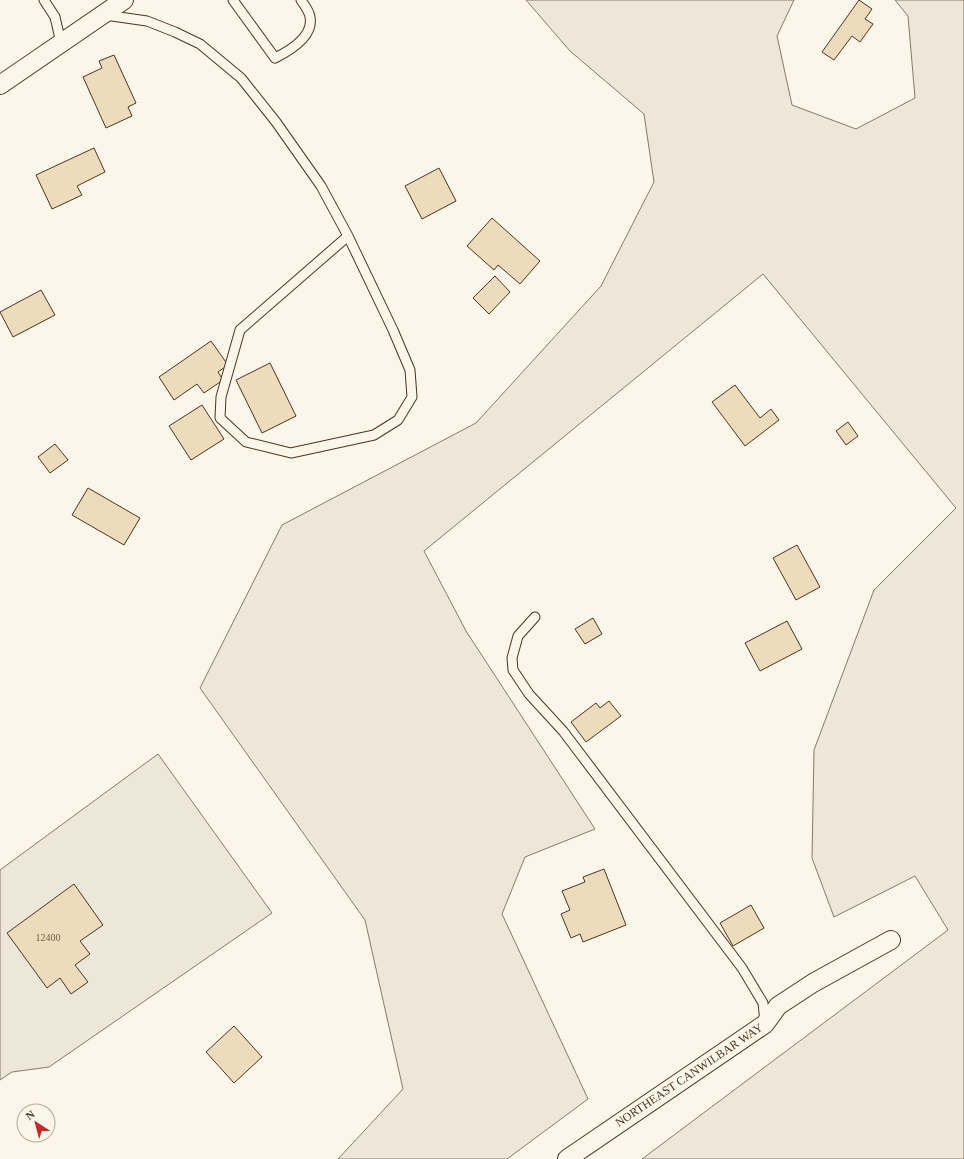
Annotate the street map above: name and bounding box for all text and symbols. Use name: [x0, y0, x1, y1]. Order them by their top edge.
house number: 12400: [36, 932, 61, 943]
street label: NORTHEAST CANWILBAR WAY: [613, 1020, 766, 1130]
north arrow: [16, 1103, 56, 1143]
text: N: [23, 1108, 37, 1122]

